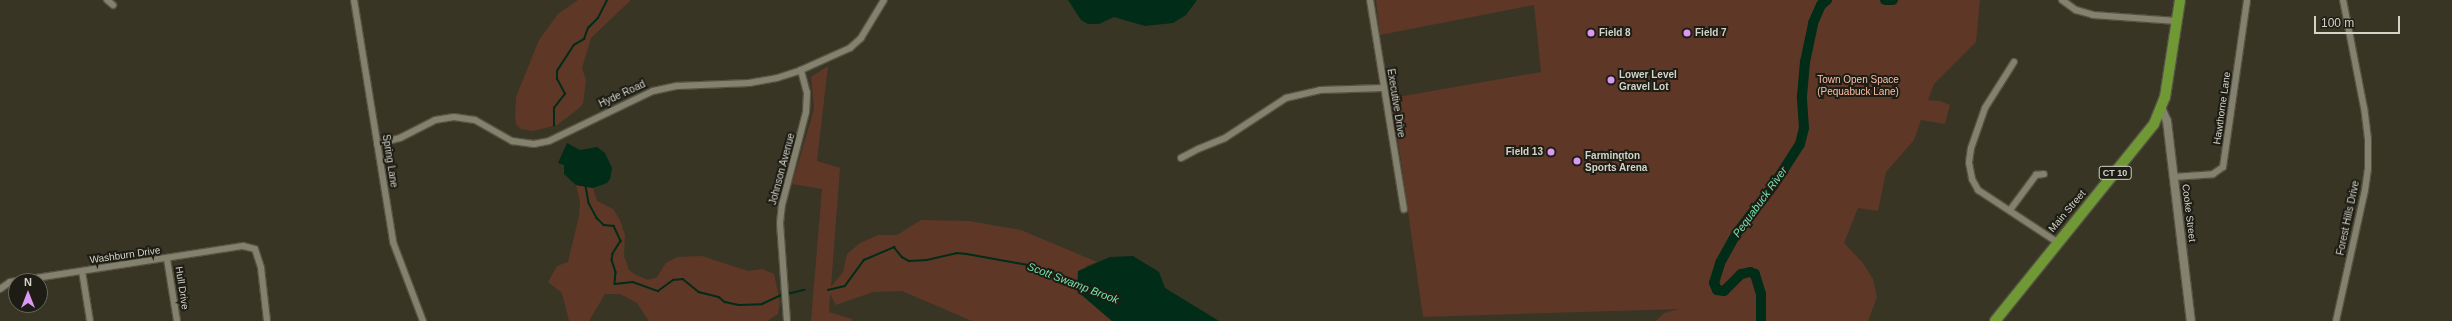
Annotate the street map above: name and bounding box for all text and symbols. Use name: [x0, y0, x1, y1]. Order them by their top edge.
scale bar: [2316, 8, 2402, 34]
text: 100 m: [2321, 16, 2354, 30]
place label: Field 8: [1599, 27, 1631, 39]
place label: Field 7: [1695, 27, 1727, 39]
marker: Field 8: [1586, 28, 1596, 38]
marker: Field 7: [1682, 28, 1692, 38]
street label: Executive Drive: [1385, 68, 1407, 138]
place label: Lower Level Gravel Lot: [1619, 68, 1677, 92]
street label: Hawthorne Lane: [2211, 71, 2233, 145]
park label: Town Open Space (Pequabuck Lane): [1817, 73, 1899, 96]
marker: Lower Level Gravel Lot: [1606, 75, 1616, 85]
street label: Hyde Road: [597, 78, 647, 110]
street label: Johnson Avenue: [767, 132, 797, 206]
street label: Spring Lane: [380, 133, 400, 189]
place label: Field 13: [1506, 146, 1543, 158]
marker: Field 13: [1546, 147, 1556, 157]
place label: Farmington Sports Arena: [1585, 149, 1648, 172]
marker: Farmington Sports Arena: [1572, 156, 1582, 166]
water label: Pequabuck River: [1730, 164, 1790, 240]
road number: CT 10: [2098, 166, 2132, 180]
street label: Forest Hills Drive: [2334, 180, 2362, 256]
street label: Cooke Street: [2179, 183, 2199, 243]
street label: Main Street: [2046, 188, 2088, 234]
street label: Washburn Drive: [89, 244, 161, 266]
water label: Scott Swamp Brook: [1026, 260, 1120, 306]
street label: Hull Drive: [173, 266, 191, 310]
north arrow: [8, 273, 48, 313]
text: N: [24, 276, 32, 288]

